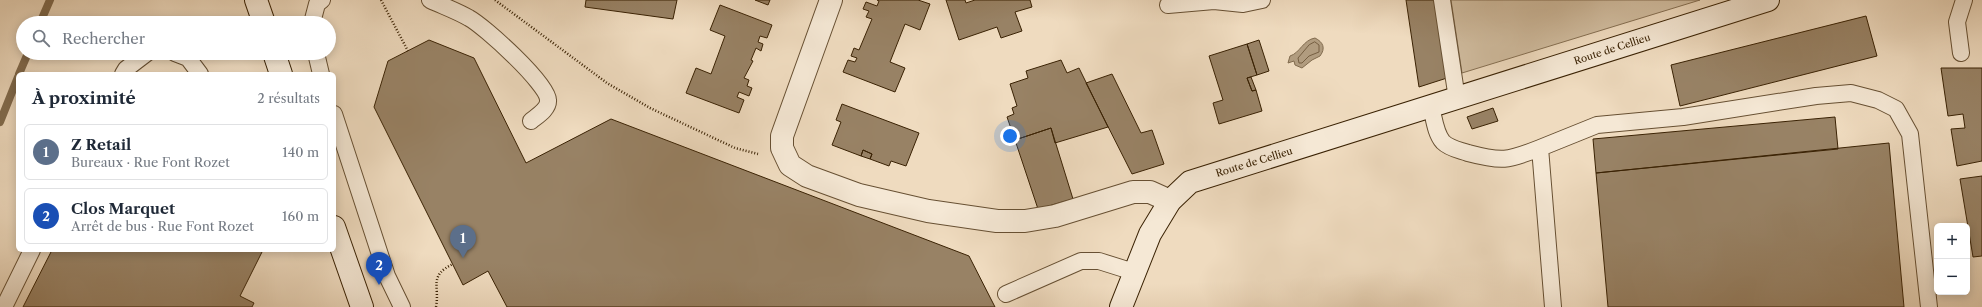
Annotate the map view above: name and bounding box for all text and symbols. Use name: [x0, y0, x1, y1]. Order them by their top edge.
search box: [16, 16, 336, 60]
icon: search: [30, 27, 52, 49]
text: Rechercher: [62, 29, 145, 48]
street label: Route de Cellieu: [1572, 30, 1652, 68]
text: À proximité: [32, 88, 136, 108]
text: 2 résultats: [257, 90, 320, 106]
your location: [1000, 126, 1020, 146]
text: Z Retail: [71, 135, 131, 154]
text: 1: [43, 144, 49, 160]
text: 140 m: [282, 144, 319, 160]
street label: Route de Cellieu: [1214, 144, 1294, 180]
text: Bureaux · Rue Font Rozet: [71, 154, 230, 170]
text: Clos Marquet: [71, 199, 175, 218]
text: 2: [42, 208, 50, 224]
text: 160 m: [282, 208, 319, 224]
text: Arrêt de bus · Rue Font Rozet: [71, 218, 254, 234]
map controls: [1934, 223, 1970, 295]
button: +: [1934, 223, 1970, 259]
pin: 1: [450, 225, 476, 258]
pin: 2: [366, 252, 392, 285]
button: −: [1934, 259, 1970, 295]

